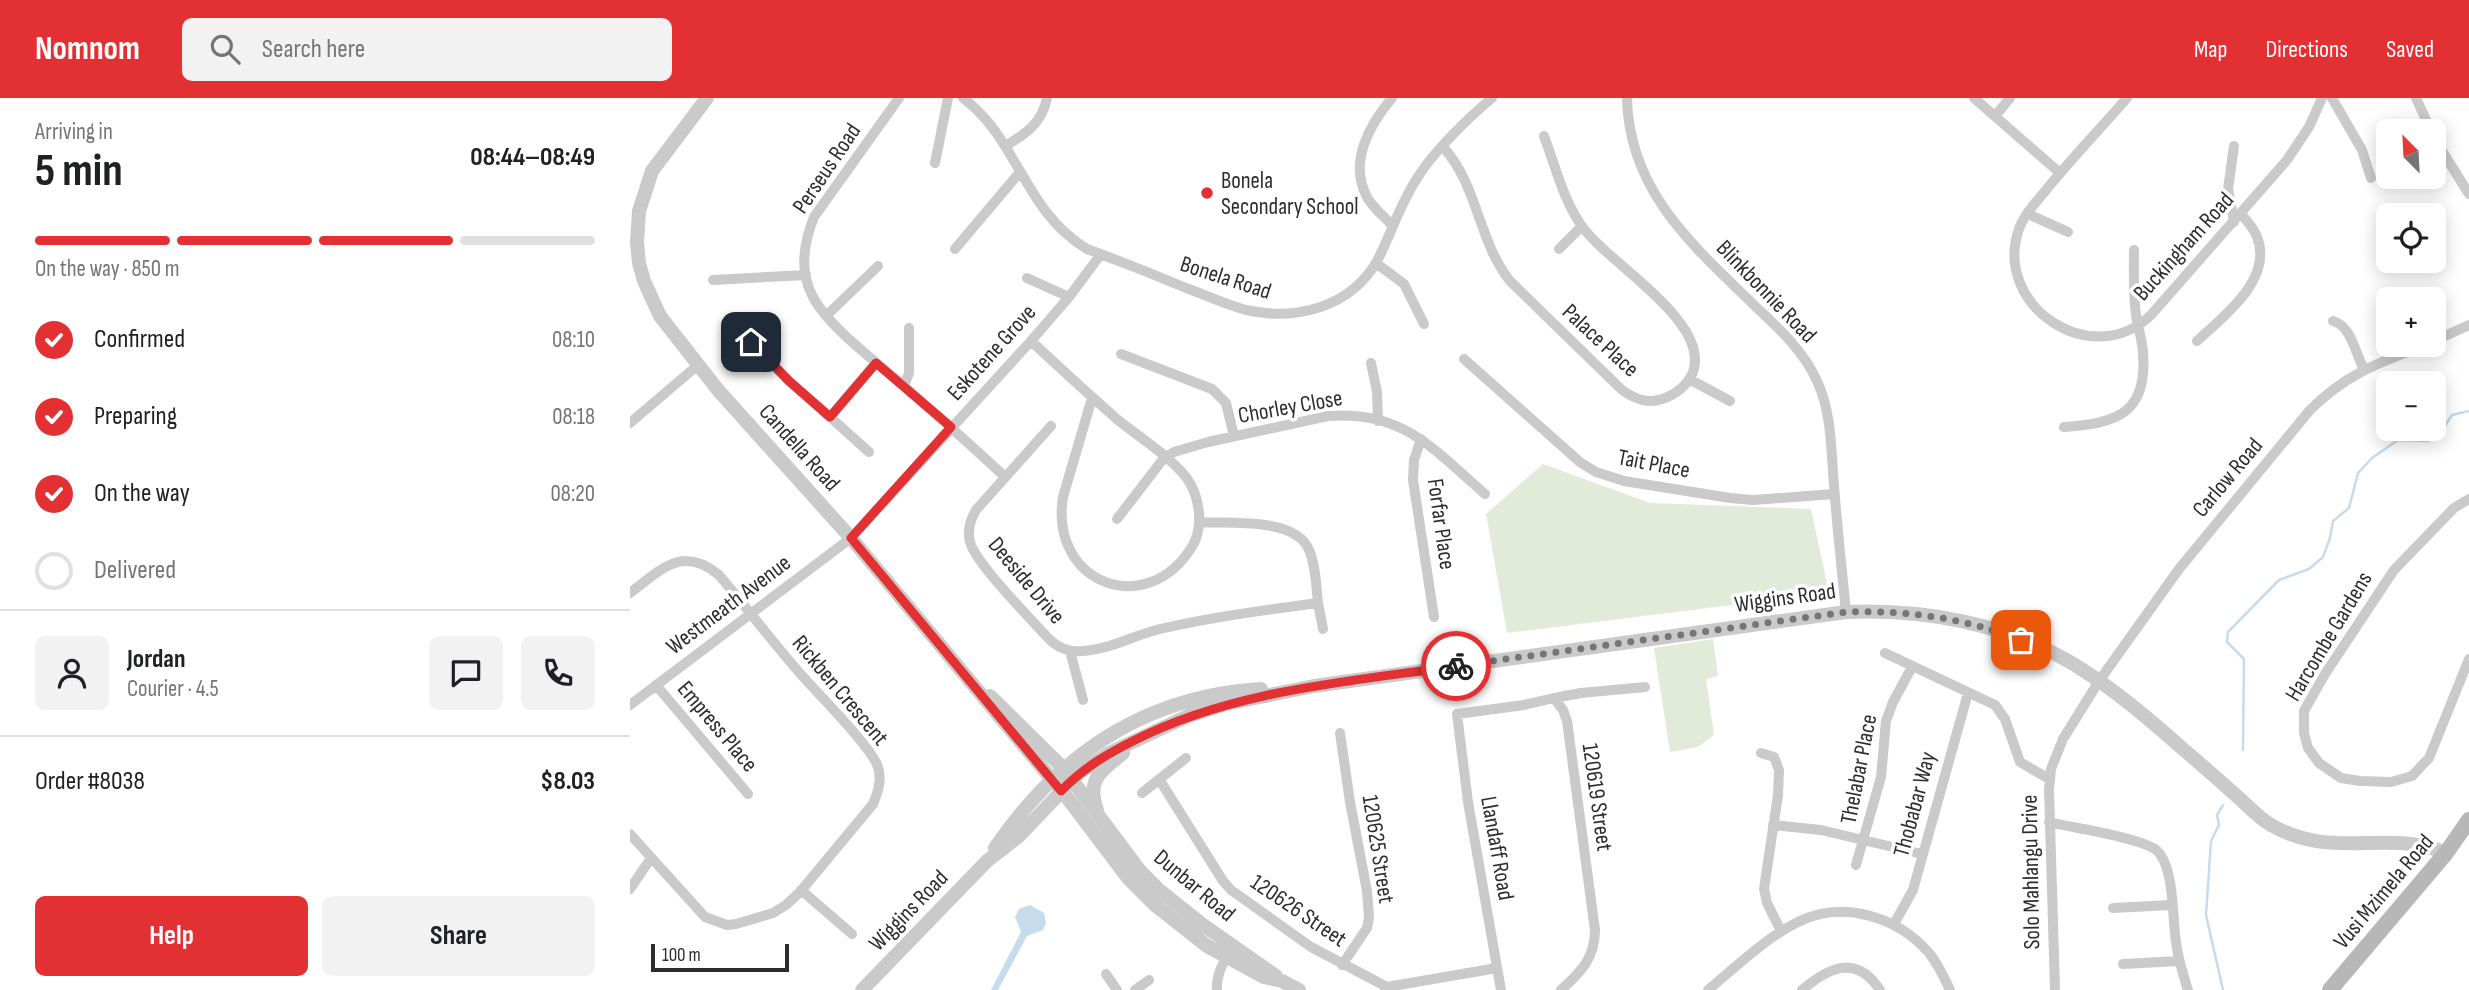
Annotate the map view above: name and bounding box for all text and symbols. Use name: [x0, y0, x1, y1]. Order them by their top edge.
search box: [182, 18, 672, 81]
text: Nomnom: [35, 29, 140, 69]
icon: search: [206, 30, 244, 68]
text: Search here: [262, 34, 365, 65]
text: Map: [2194, 35, 2227, 64]
text: Directions: [2265, 35, 2348, 64]
text: Saved: [2386, 35, 2434, 64]
text: Arriving in: [35, 118, 113, 146]
street label: Perseus Road: [787, 118, 867, 219]
north arrow: [2376, 119, 2446, 189]
map controls: [2376, 119, 2446, 441]
text: 08:44–08:49: [470, 142, 595, 173]
text: 5 min: [35, 144, 123, 199]
place label: Bonela Secondary School: [1221, 167, 1359, 221]
marker: Bonela Secondary School: [1199, 185, 1215, 201]
street label: Buckingham Road: [2128, 187, 2240, 307]
button: locate: [2376, 203, 2446, 273]
street label: Blinkbonnie Road: [1710, 234, 1822, 349]
street label: Bonela Road: [1177, 250, 1275, 306]
text: On the way · 850 m: [35, 255, 180, 283]
button: +: [2376, 287, 2446, 357]
street label: Palace Place: [1556, 298, 1644, 383]
street label: Eskotene Grove: [941, 299, 1042, 406]
pin: [721, 312, 781, 372]
icon: check: [35, 321, 73, 359]
icon: home: [732, 323, 770, 361]
text: Confirmed: [94, 324, 185, 355]
text: 08:10: [552, 326, 595, 354]
button: −: [2376, 371, 2446, 441]
street label: Chorley Close: [1236, 384, 1345, 430]
icon: check: [35, 398, 73, 436]
street label: Candella Road: [753, 398, 846, 497]
text: Preparing: [94, 401, 177, 432]
text: 08:18: [552, 403, 595, 431]
street label: Carlow Road: [2187, 432, 2269, 523]
street label: Tait Place: [1615, 443, 1692, 485]
icon: check: [35, 475, 73, 513]
street label: Forfar Place: [1421, 477, 1461, 571]
text: On the way: [94, 478, 190, 509]
text: 08:20: [551, 480, 595, 508]
street label: Deeside Drive: [982, 531, 1071, 630]
street label: Westmeath Avenue: [661, 549, 796, 661]
text: Delivered: [94, 555, 176, 586]
street label: Harcombe Gardens: [2279, 567, 2378, 706]
street label: Wiggins Road: [1733, 577, 1838, 619]
pin: [1991, 610, 2051, 670]
icon: bag: [2002, 621, 2040, 659]
street label: Rickben Crescent: [786, 630, 894, 751]
courier: [1421, 631, 1491, 701]
button: person: [35, 636, 109, 710]
button: chat: [429, 636, 503, 710]
button: phone: [521, 636, 595, 710]
text: Jordan: [127, 644, 185, 675]
icon: bike: [1437, 647, 1475, 685]
text: Courier · 4.5: [127, 675, 219, 703]
street label: Empress Place: [671, 675, 763, 778]
street label: Thelabar Place: [1835, 712, 1883, 826]
street label: 120619 Street: [1576, 741, 1618, 853]
street label: Thobabar Way: [1888, 749, 1942, 860]
text: Order #8038: [35, 766, 145, 797]
text: $8.03: [540, 766, 595, 797]
street label: 120625 Street: [1356, 793, 1400, 905]
street label: Llandaff Road: [1474, 794, 1520, 902]
street label: Solo Mahlangu Drive: [2016, 794, 2046, 950]
street label: Vusi Mzimela Road: [2328, 829, 2440, 955]
street label: Dunbar Road: [1148, 844, 1241, 928]
street label: Wiggins Road: [863, 864, 954, 957]
street label: 120626 Street: [1245, 868, 1352, 953]
button: Help: [35, 896, 308, 976]
button: Share: [322, 896, 595, 976]
scale bar: [651, 941, 789, 973]
text: 100 m: [662, 944, 701, 967]

